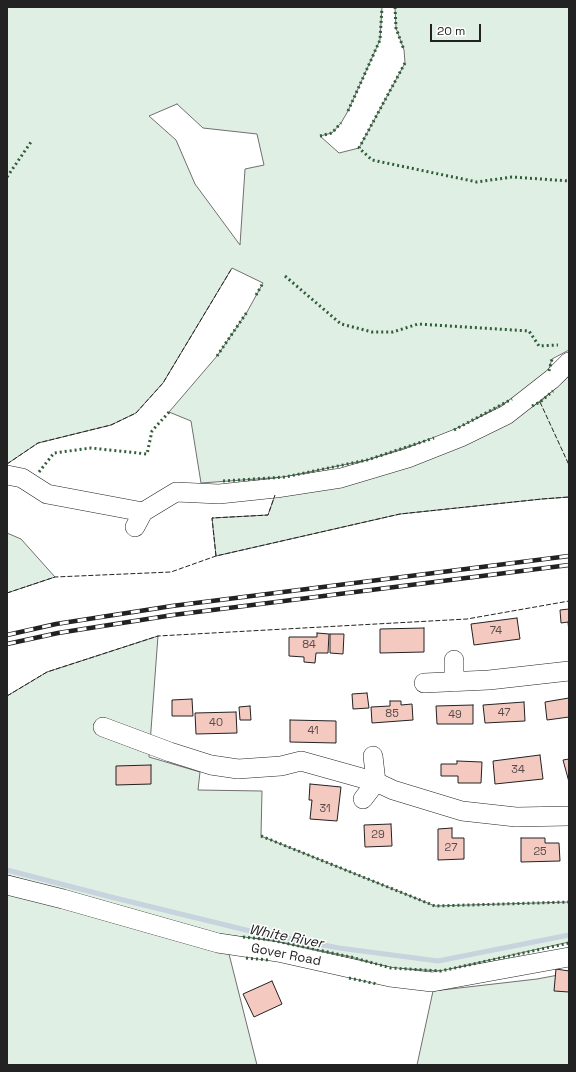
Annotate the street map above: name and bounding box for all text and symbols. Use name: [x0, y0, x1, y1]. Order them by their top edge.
scale bar: [432, 16, 483, 42]
text: 20 m: [437, 23, 465, 39]
house number: 74: [490, 624, 502, 638]
house number: 84: [302, 638, 316, 652]
house number: 47: [498, 706, 510, 720]
house number: 85: [385, 707, 399, 721]
house number: 49: [448, 708, 462, 722]
house number: 40: [209, 716, 223, 730]
house number: 41: [307, 724, 319, 738]
house number: 34: [511, 763, 525, 777]
house number: 31: [319, 802, 331, 816]
house number: 29: [371, 828, 385, 842]
house number: 27: [445, 841, 457, 855]
house number: 25: [533, 845, 547, 859]
water label: White River: [247, 922, 325, 952]
street label: Gover Road: [250, 941, 322, 969]

